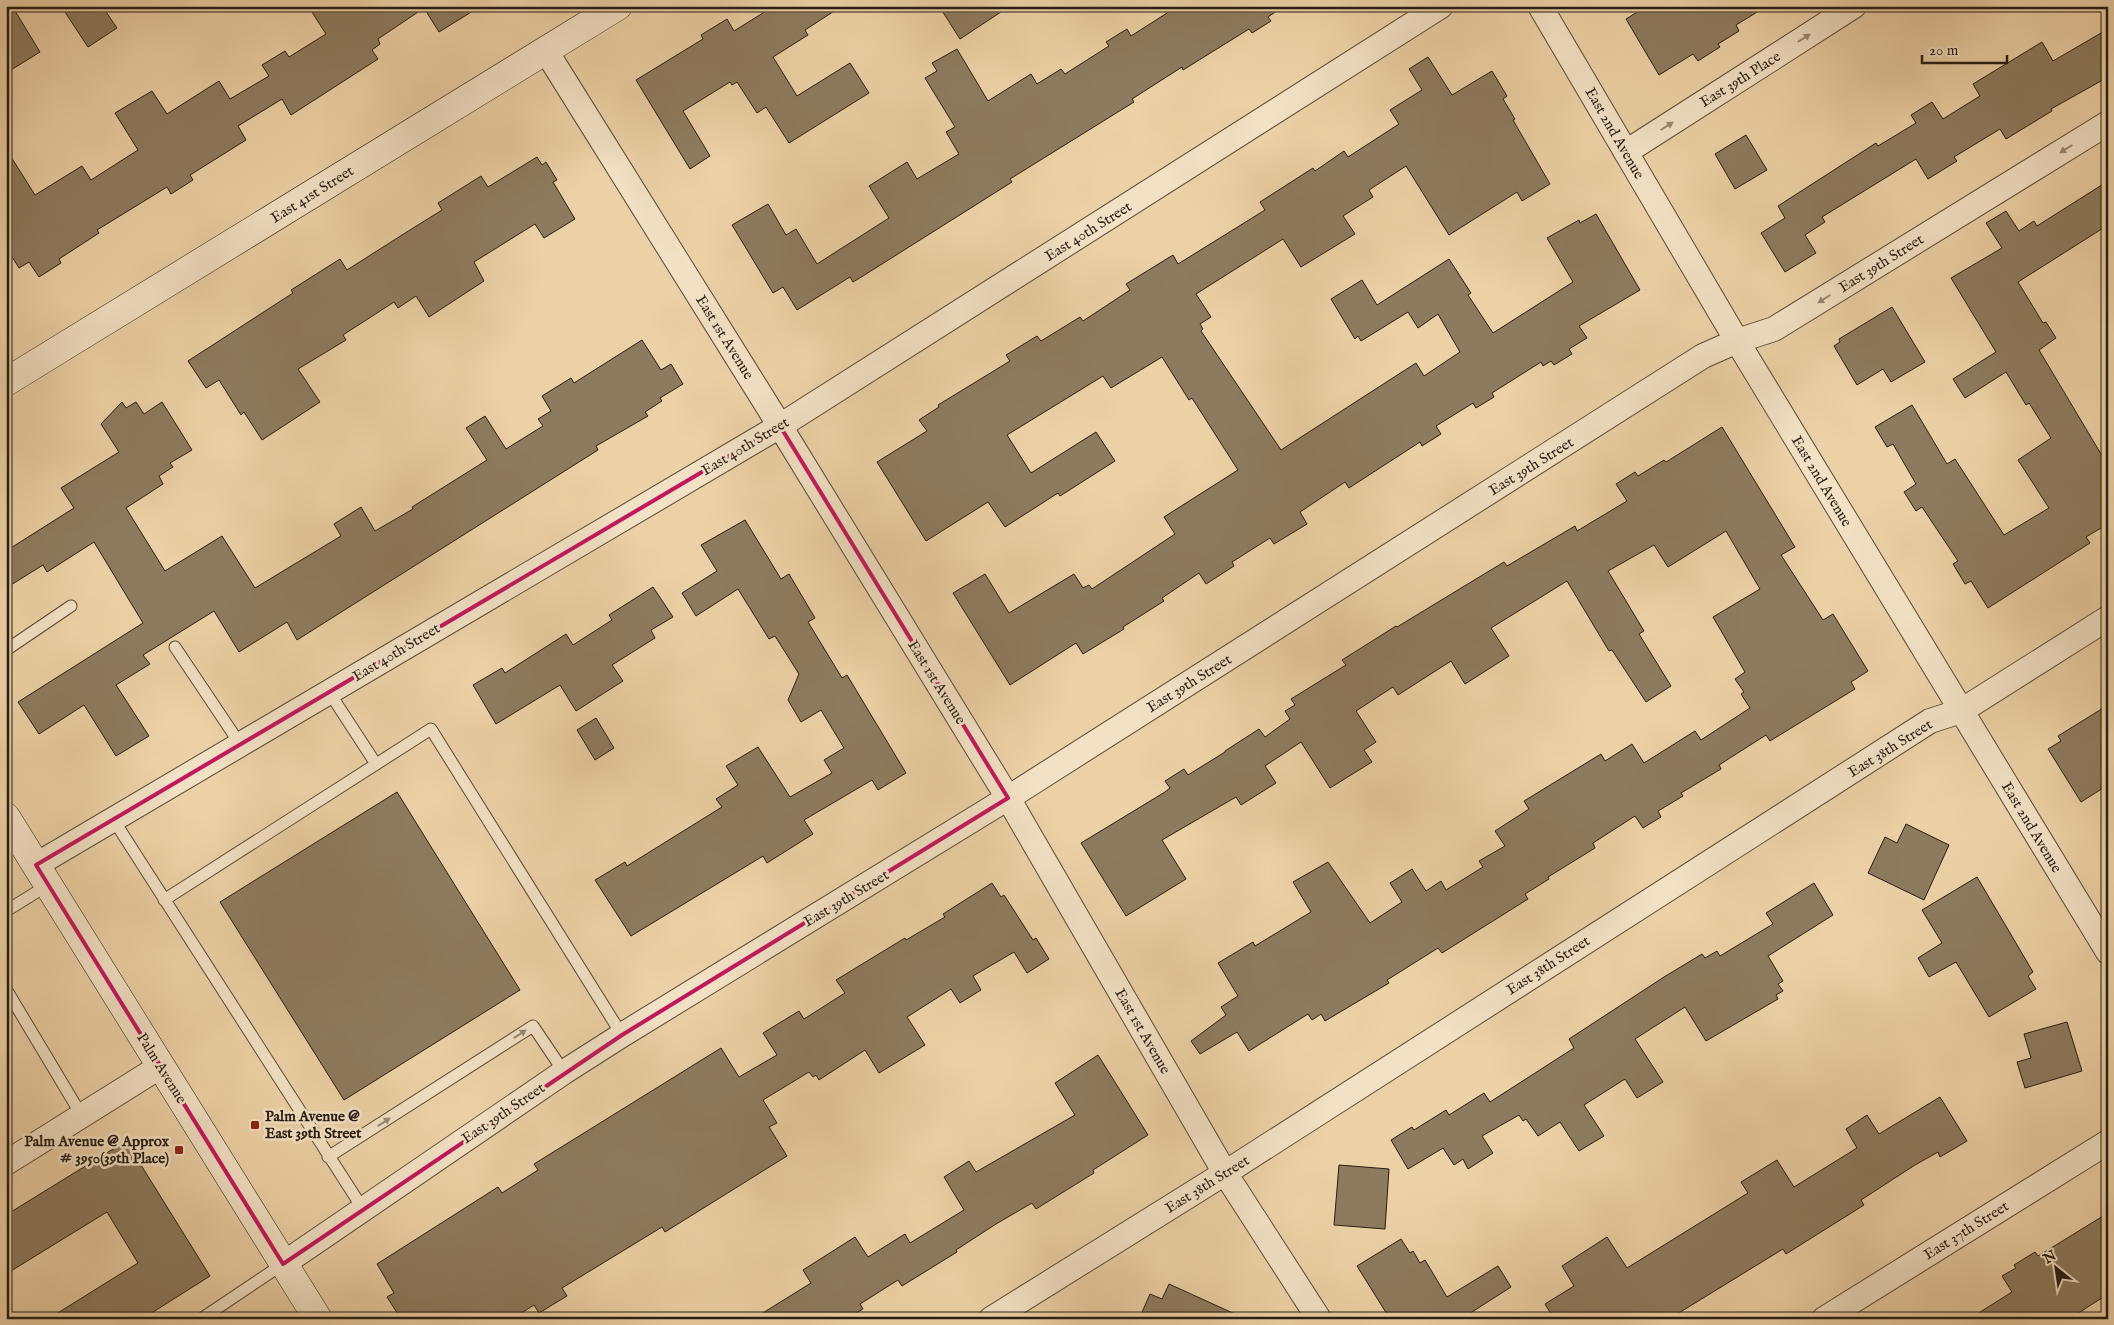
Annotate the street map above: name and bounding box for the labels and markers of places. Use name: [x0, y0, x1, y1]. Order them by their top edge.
place label: Palm Avenue @ East 39th Street: [265, 1107, 362, 1143]
marker: Palm Avenue @ East 39th Street: [249, 1119, 261, 1131]
place label: Palm Avenue @ Approx # 3950(39th Place): [24, 1132, 170, 1168]
marker: Palm Avenue @ Approx # 3950(39th Place): [173, 1144, 185, 1156]

